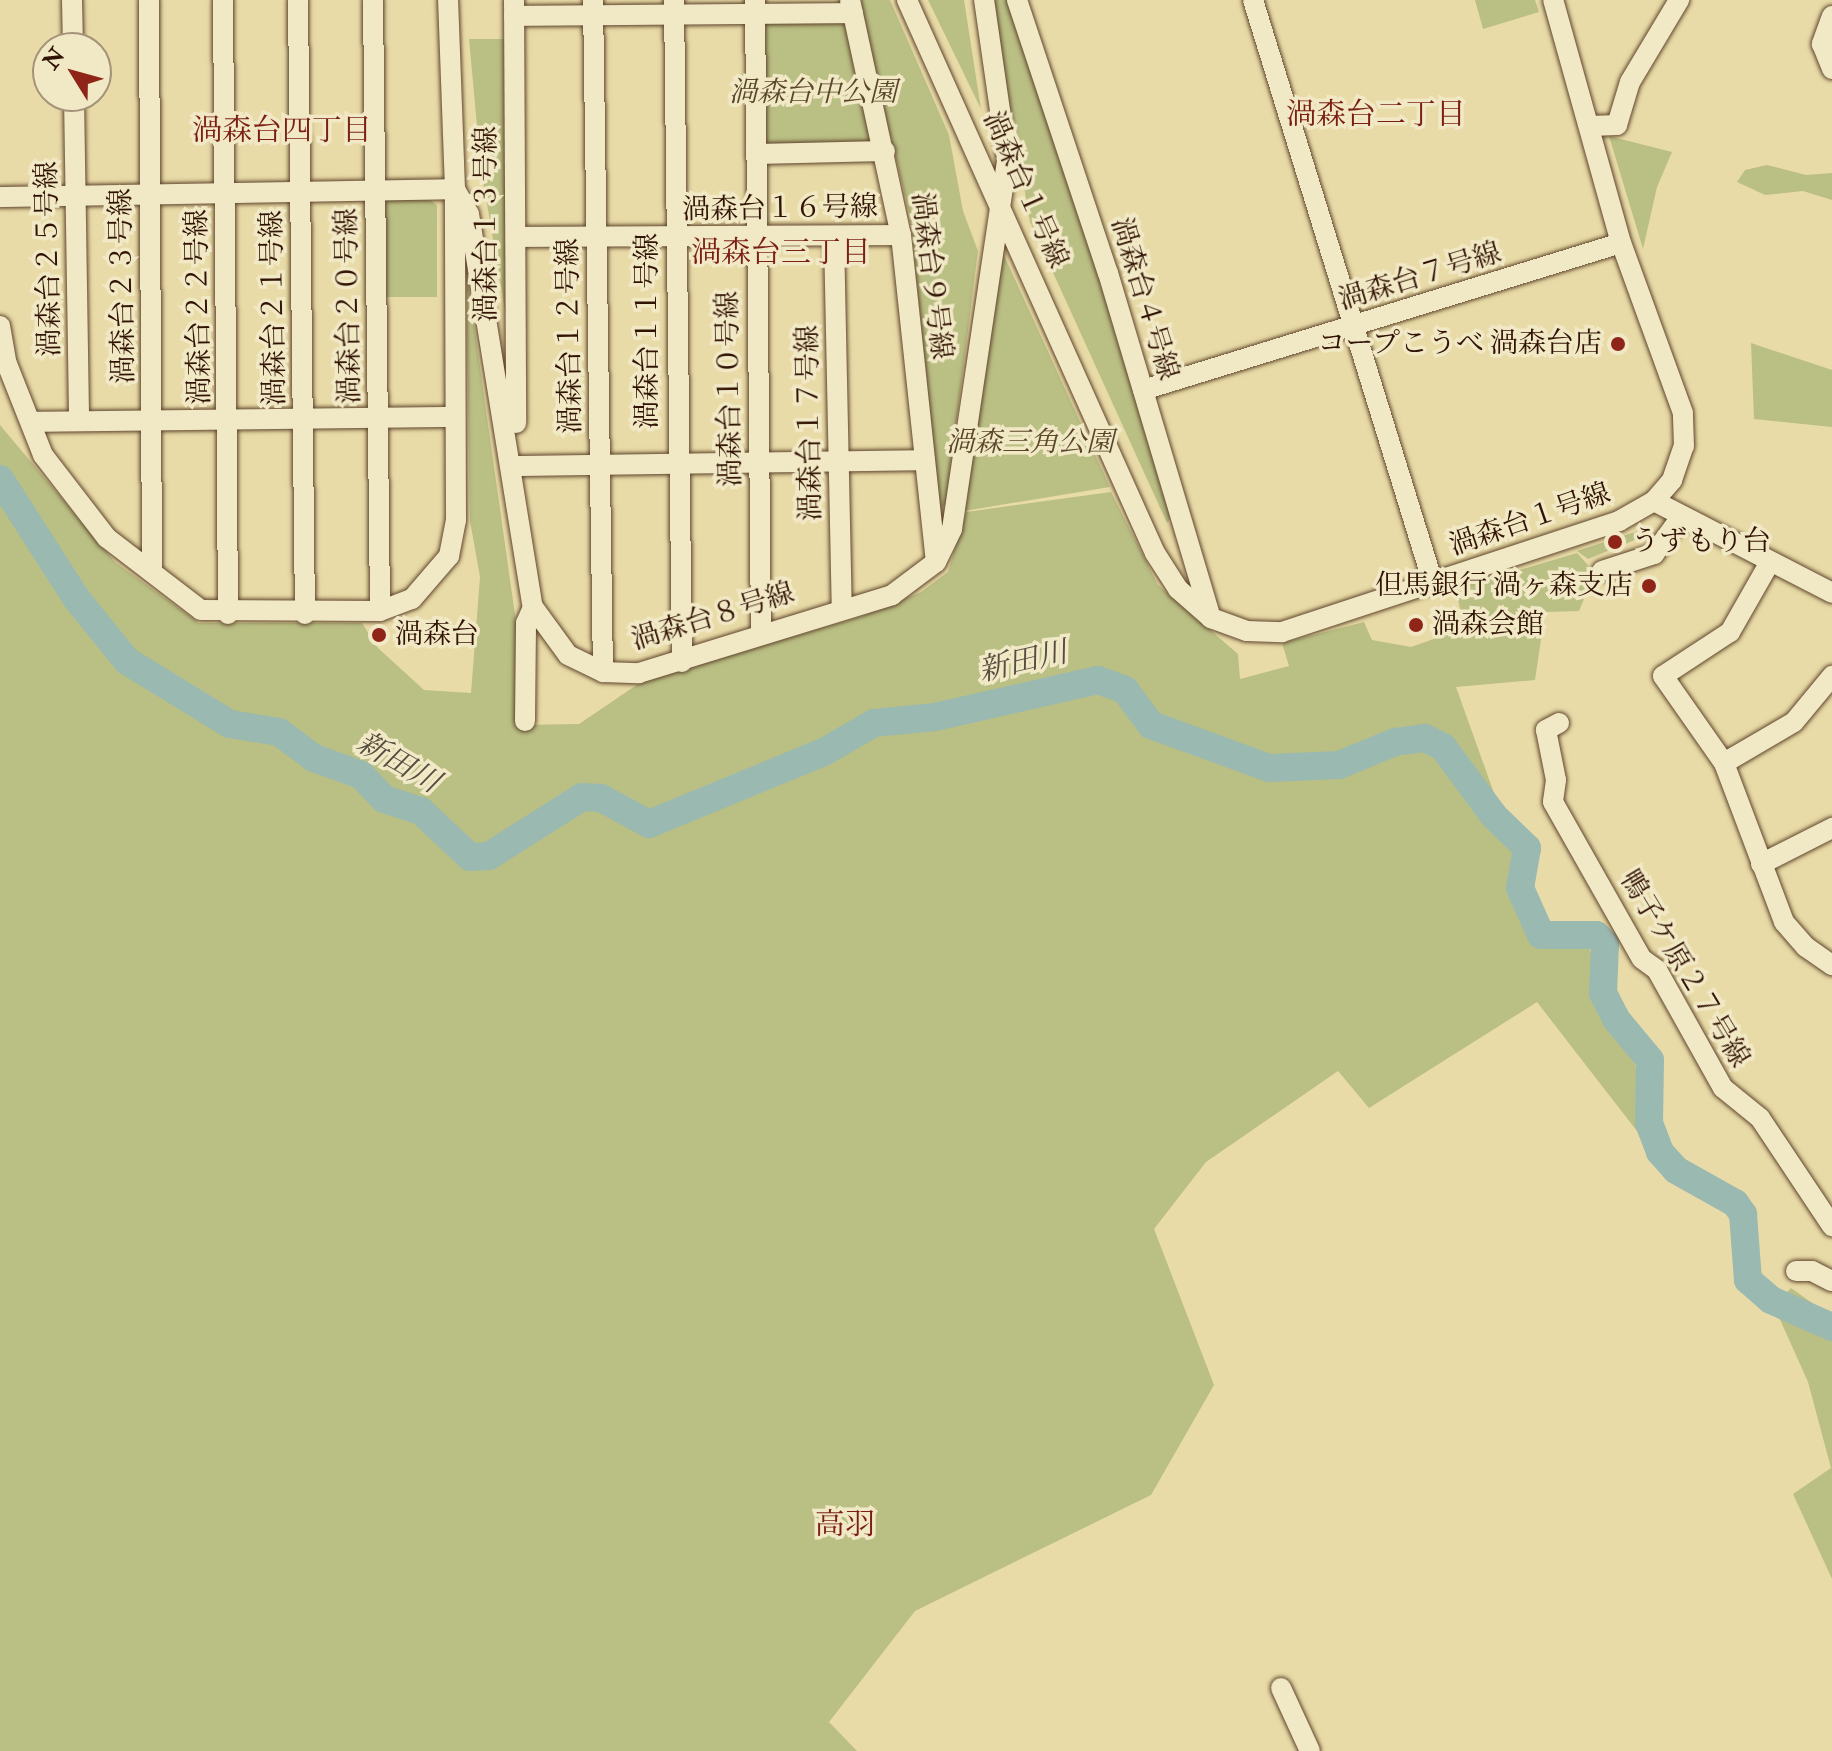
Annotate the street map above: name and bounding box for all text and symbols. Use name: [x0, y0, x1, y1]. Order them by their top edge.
north arrow: [32, 32, 112, 112]
text: N: [37, 42, 72, 75]
park label: 渦森台中公園: [729, 76, 897, 110]
district label: 渦森台二丁目: [1286, 97, 1466, 133]
street label: 渦森台１号線: [975, 106, 1075, 274]
district label: 渦森台四丁目: [192, 113, 372, 149]
street label: 渦森台１３号線: [470, 126, 504, 322]
street label: 渦森台２５号線: [30, 161, 68, 357]
street label: 渦森台２３号線: [104, 188, 142, 384]
street label: 渦森台１６号線: [682, 190, 878, 228]
street label: 渦森台９号線: [904, 191, 958, 361]
street label: 渦森台２０号線: [330, 208, 368, 404]
street label: 渦森台２２号線: [180, 209, 218, 405]
street label: 渦森台２１号線: [255, 210, 293, 406]
street label: 渦森台４号線: [1103, 214, 1185, 384]
street label: 渦森台１１号線: [631, 233, 665, 429]
district label: 渦森台三丁目: [691, 235, 871, 271]
street label: 渦森台７号線: [1335, 236, 1505, 318]
street label: 渦森台１２号線: [551, 238, 589, 434]
street label: 渦森台１０号線: [711, 291, 749, 487]
street label: 渦森台１７号線: [791, 325, 829, 521]
place label: コープこうべ 渦森台店: [1316, 327, 1602, 361]
marker: コープこうべ 渦森台店: [1609, 335, 1627, 353]
park label: 渦森三角公園: [946, 426, 1114, 460]
street label: 渦森台１号線: [1445, 477, 1615, 563]
place label: うずもり台: [1631, 525, 1771, 559]
marker: うずもり台: [1606, 533, 1624, 551]
place label: 但馬銀行 渦ヶ森支店: [1375, 569, 1633, 603]
street label: 渦森台８号線: [628, 576, 798, 658]
marker: 但馬銀行 渦ヶ森支店: [1640, 577, 1658, 595]
place label: 渦森会館: [1432, 608, 1544, 642]
marker: 渦森会館: [1407, 616, 1425, 634]
place label: 渦森台: [395, 618, 479, 652]
marker: 渦森台: [370, 626, 388, 644]
water label: 新田川: [975, 634, 1071, 690]
water label: 新田川: [350, 725, 446, 801]
street label: 鴨子ケ原２７号線: [1612, 864, 1756, 1074]
district label: 高羽: [815, 1507, 875, 1543]

